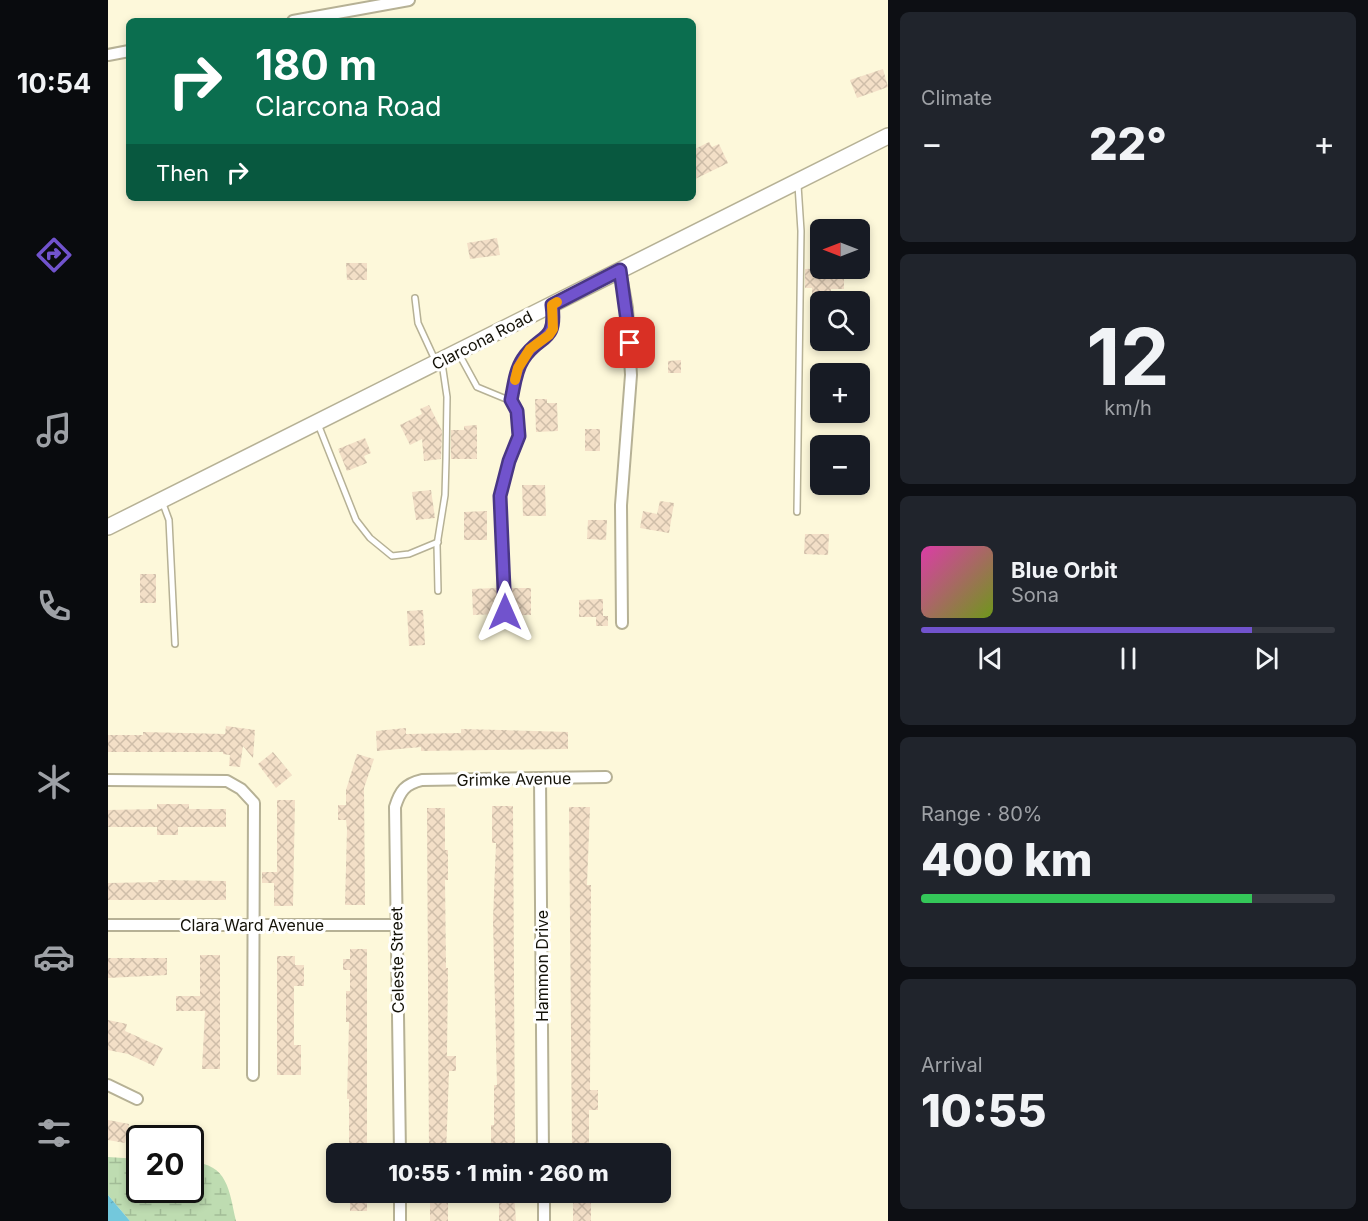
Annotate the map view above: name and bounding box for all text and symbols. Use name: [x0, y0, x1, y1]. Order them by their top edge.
text: 180 m: [255, 39, 377, 90]
icon: right: [156, 42, 234, 120]
text: 10:54: [17, 67, 91, 100]
text: Climate: [921, 86, 992, 110]
text: Clarcona Road: [255, 90, 442, 123]
text: 22°: [1089, 116, 1167, 171]
text: −: [921, 123, 943, 163]
text: +: [1313, 123, 1335, 163]
icon: right: [221, 156, 254, 189]
text: Then: [156, 160, 209, 186]
north arrow: [810, 219, 870, 279]
map controls: [810, 219, 870, 495]
icon: directions: [33, 234, 75, 276]
button: search: [810, 291, 870, 351]
street label: Clarcona Road: [428, 306, 536, 374]
text: 12: [1087, 309, 1169, 404]
pin: [604, 317, 655, 368]
icon: arrive: [613, 326, 646, 359]
button: +: [810, 363, 870, 423]
text: km/h: [1104, 396, 1152, 420]
icon: music: [33, 409, 75, 451]
button: −: [810, 435, 870, 495]
text: Blue Orbit: [1011, 557, 1118, 583]
position arrow: [473, 580, 537, 644]
text: Sona: [1011, 583, 1059, 607]
icon: phone: [33, 585, 75, 627]
icon: previous: [974, 642, 1007, 675]
icon: pause: [1112, 642, 1145, 675]
icon: next: [1250, 642, 1283, 675]
icon: climate: [33, 761, 75, 803]
street label: Grimke Avenue: [457, 768, 571, 790]
text: Range · 80%: [921, 802, 1042, 826]
text: 400 km: [921, 832, 1093, 887]
street label: Celeste Street: [386, 906, 408, 1014]
street label: Hammon Drive: [532, 910, 552, 1022]
street label: Clara Ward Avenue: [180, 915, 324, 935]
icon: car: [33, 936, 75, 978]
text: Arrival: [921, 1053, 983, 1077]
text: 10:55: [921, 1083, 1047, 1138]
icon: filters: [33, 1112, 75, 1154]
speed limit sign: 20: [126, 1125, 204, 1203]
text: 10:55 · 1 min · 260 m: [388, 1160, 609, 1186]

